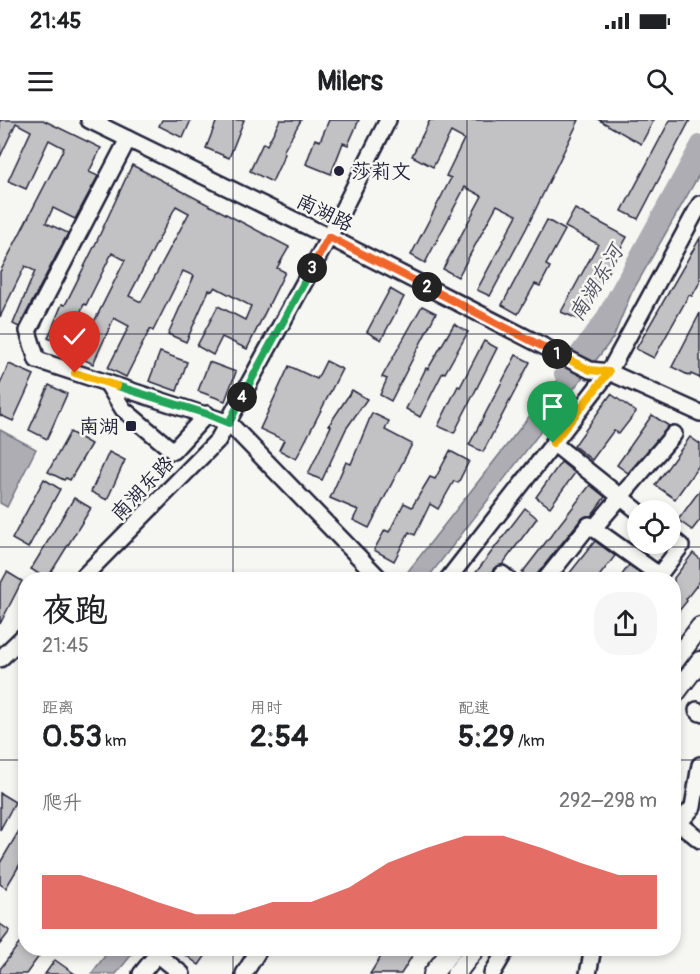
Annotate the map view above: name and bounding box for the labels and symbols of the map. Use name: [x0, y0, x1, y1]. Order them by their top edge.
place label: 莎莉文: [351, 159, 411, 184]
marker: 莎莉文: [332, 164, 346, 178]
street label: 南湖路: [292, 188, 358, 237]
water label: 南湖东河: [563, 238, 631, 326]
pin: 3: [297, 253, 327, 283]
pin: 2: [412, 272, 442, 302]
pin: [49, 311, 100, 373]
pin: 1: [542, 339, 572, 369]
pin: [527, 381, 578, 443]
pin: 4: [227, 382, 257, 412]
place label: 南湖: [79, 414, 119, 439]
marker: 南湖: [124, 419, 138, 433]
street label: 南湖东路: [106, 450, 180, 526]

